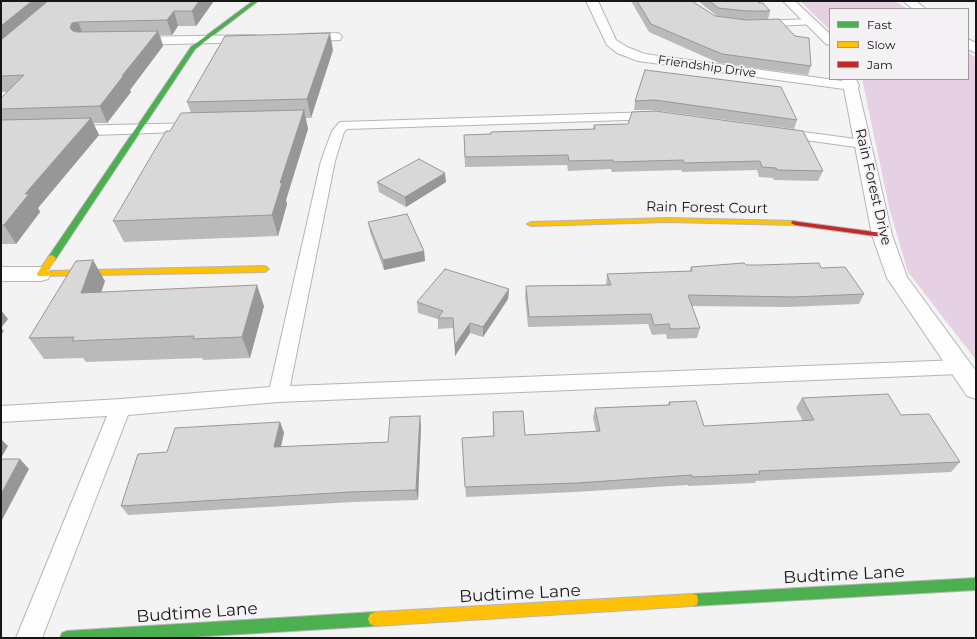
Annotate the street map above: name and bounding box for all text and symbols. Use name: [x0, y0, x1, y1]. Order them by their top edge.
legend: [829, 8, 969, 80]
text: Fast: [867, 17, 892, 32]
text: Slow: [867, 37, 896, 52]
street label: Friendship Drive: [657, 53, 757, 81]
text: Jam: [867, 57, 893, 72]
street label: Rain Forest Drive: [851, 127, 895, 247]
street label: Rain Forest Court: [646, 199, 768, 217]
street label: Budtime Lane: [783, 562, 905, 588]
street label: Budtime Lane: [459, 581, 581, 607]
street label: Budtime Lane: [136, 599, 258, 627]

